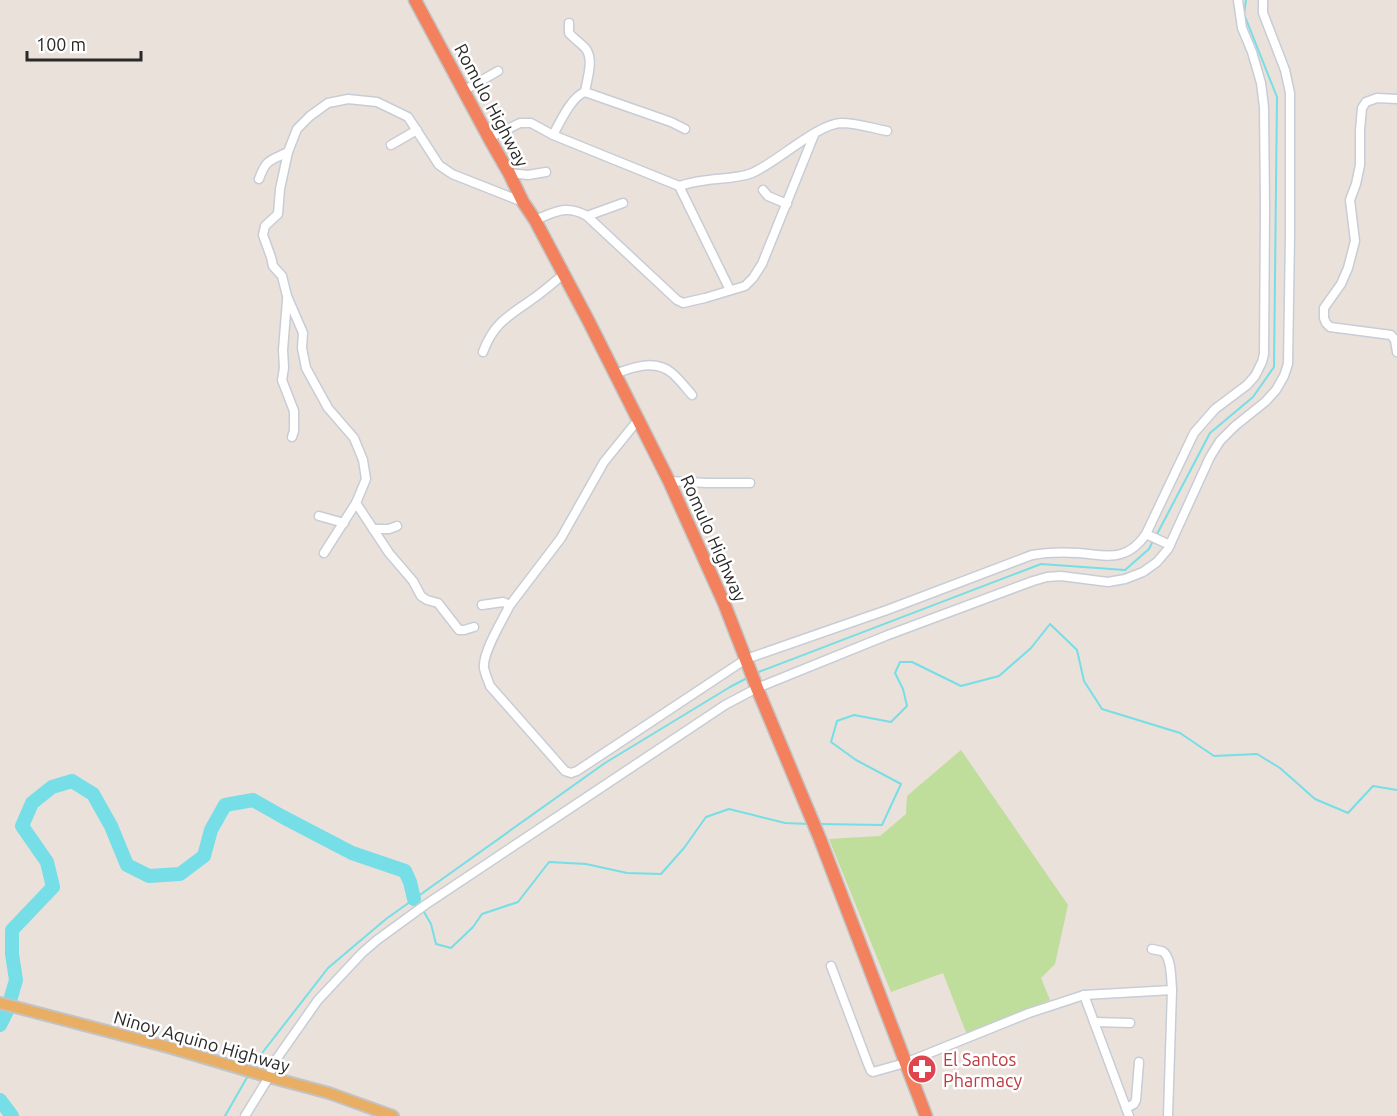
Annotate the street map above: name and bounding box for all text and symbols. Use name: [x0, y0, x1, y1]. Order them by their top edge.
scale bar: [27, 24, 141, 62]
text: 100 m: [36, 34, 86, 54]
street label: Romulo Highway: [451, 40, 533, 170]
street label: Romulo Highway: [677, 472, 751, 605]
street label: Ninoy Aquino Highway: [112, 1006, 293, 1076]
place label: El Santos Pharmacy: [943, 1049, 1022, 1090]
pharmacy icon: El Santos Pharmacy: [906, 1053, 938, 1085]

